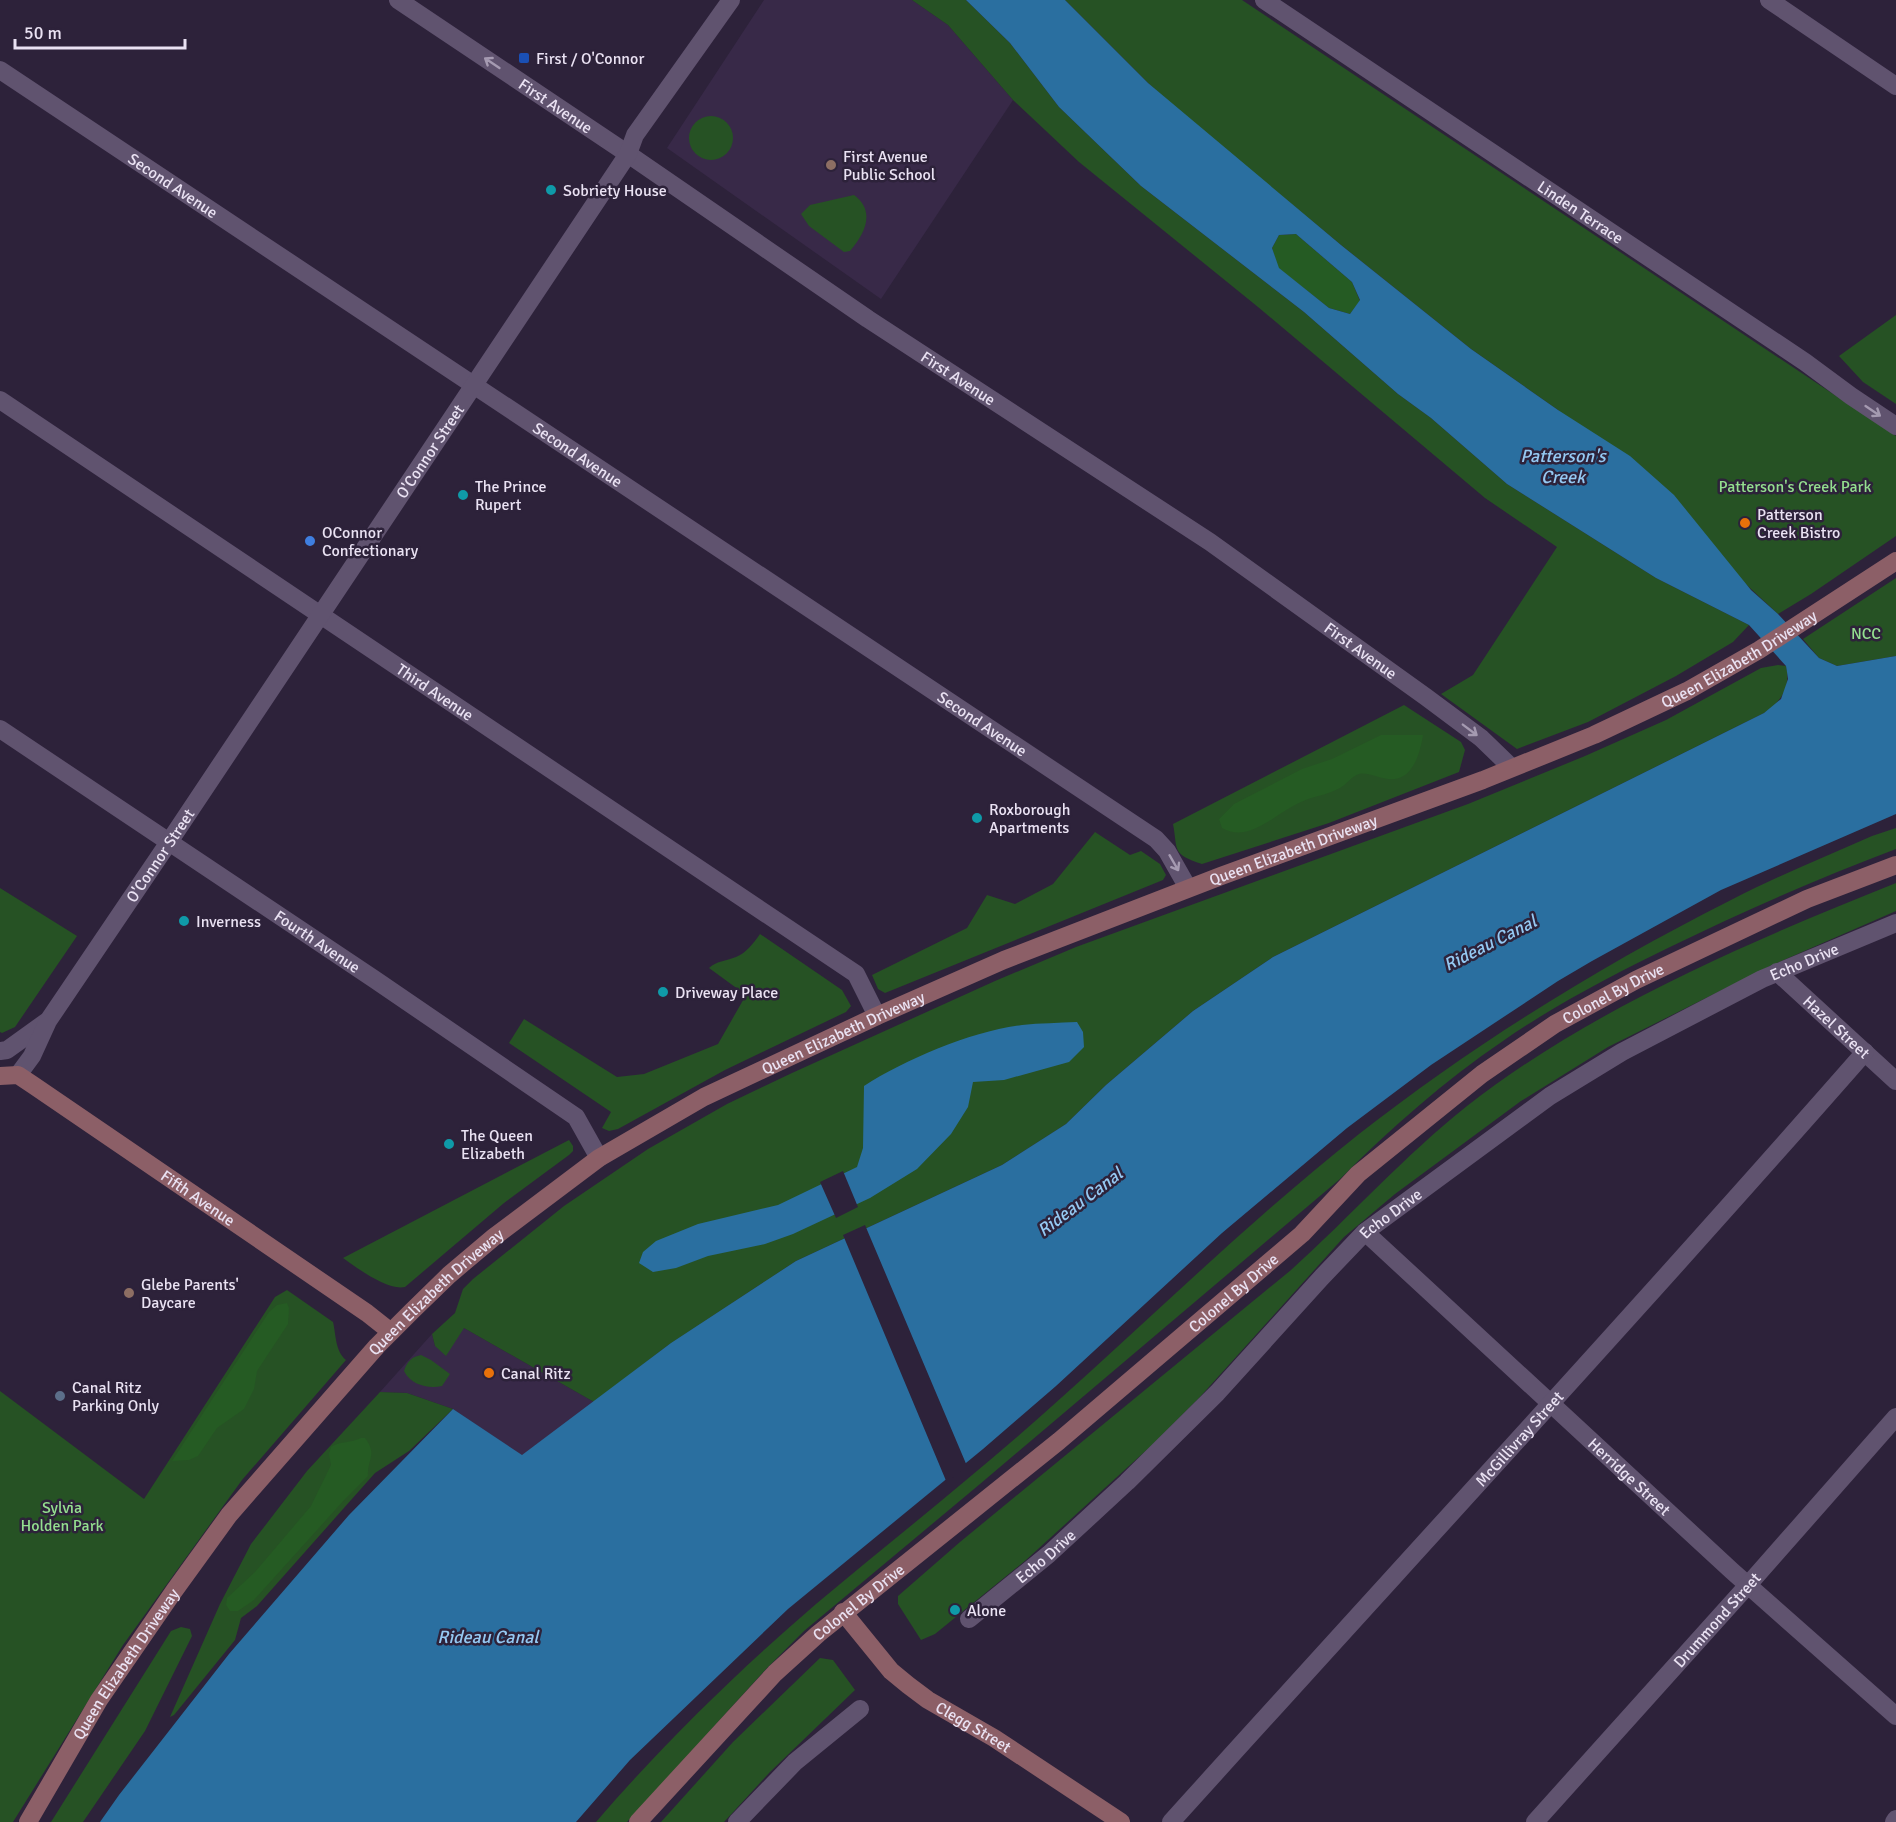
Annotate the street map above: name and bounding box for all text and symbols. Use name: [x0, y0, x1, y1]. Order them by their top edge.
scale bar: [15, 12, 184, 50]
text: 50 m: [24, 22, 62, 44]
place label: First / O'Connor: [536, 49, 644, 69]
marker: First / O'Connor: [517, 51, 531, 65]
one-way arrow: [484, 57, 501, 69]
street label: First Avenue: [515, 75, 596, 138]
place label: First Avenue Public School: [843, 147, 936, 185]
street label: Second Avenue: [124, 149, 221, 223]
marker: First Avenue Public School: [824, 158, 838, 172]
street label: Linden Terrace: [1533, 177, 1627, 249]
place label: Sobriety House: [563, 181, 667, 201]
marker: Sobriety House: [544, 183, 558, 197]
street label: First Avenue: [917, 347, 999, 410]
street label: O'Connor Street: [392, 401, 469, 502]
one-way arrow: [1865, 405, 1881, 417]
street label: Second Avenue: [529, 418, 626, 492]
water label: Patterson's Creek: [1520, 445, 1608, 488]
place label: The Prince Rupert: [475, 477, 547, 515]
park label: Patterson's Creek Park: [1718, 477, 1872, 497]
marker: The Prince Rupert: [456, 488, 470, 502]
place label: Patterson Creek Bistro: [1757, 505, 1840, 543]
marker: Patterson Creek Bistro: [1738, 516, 1752, 530]
place label: OConnor Confectionary: [322, 523, 419, 561]
marker: OConnor Confectionary: [303, 534, 317, 548]
street label: Queen Elizabeth Driveway: [1658, 606, 1822, 713]
street label: First Avenue: [1320, 618, 1401, 684]
park label: NCC: [1851, 624, 1881, 644]
street label: Third Avenue: [392, 660, 477, 726]
street label: Second Avenue: [933, 687, 1031, 761]
one-way arrow: [1462, 723, 1478, 736]
place label: Roxborough Apartments: [989, 800, 1070, 838]
street label: O'Connor Street: [122, 805, 200, 907]
street label: Queen Elizabeth Driveway: [1207, 810, 1381, 891]
marker: Roxborough Apartments: [970, 811, 984, 825]
one-way arrow: [1168, 854, 1180, 871]
street label: Fourth Avenue: [270, 906, 364, 978]
water label: Rideau Canal: [1440, 909, 1542, 976]
place label: Inverness: [196, 912, 261, 932]
marker: Inverness: [177, 914, 191, 928]
street label: Echo Drive: [1767, 939, 1842, 986]
street label: Colonel By Drive: [1559, 959, 1667, 1029]
place label: Driveway Place: [675, 983, 778, 1003]
marker: Driveway Place: [656, 985, 670, 999]
street label: Queen Elizabeth Driveway: [759, 987, 929, 1080]
street label: Hazel Street: [1798, 992, 1874, 1063]
place label: The Queen Elizabeth: [461, 1126, 533, 1164]
marker: The Queen Elizabeth: [442, 1137, 456, 1151]
water label: Rideau Canal: [1033, 1162, 1128, 1241]
street label: Fifth Avenue: [157, 1166, 238, 1231]
street label: Echo Drive: [1355, 1185, 1426, 1243]
street label: Queen Elizabeth Driveway: [365, 1224, 508, 1360]
street label: Colonel By Drive: [1185, 1249, 1283, 1337]
place label: Glebe Parents' Daycare: [141, 1275, 239, 1313]
marker: Glebe Parents' Daycare: [122, 1286, 136, 1300]
place label: Canal Ritz: [501, 1364, 571, 1384]
marker: Canal Ritz: [482, 1366, 496, 1380]
place label: Canal Ritz Parking Only: [72, 1378, 159, 1416]
street label: McGillivray Street: [1471, 1387, 1569, 1491]
marker: Canal Ritz Parking Only: [53, 1389, 67, 1403]
street label: Herridge Street: [1583, 1434, 1675, 1520]
park label: Sylvia Holden Park: [20, 1498, 104, 1536]
street label: Echo Drive: [1012, 1525, 1080, 1588]
street label: Colonel By Drive: [809, 1560, 909, 1645]
street label: Drummond Street: [1670, 1568, 1766, 1672]
street label: Queen Elizabeth Driveway: [69, 1584, 184, 1743]
place label: Alone: [967, 1601, 1006, 1621]
marker: Alone: [948, 1603, 962, 1617]
water label: Rideau Canal: [437, 1626, 540, 1648]
street label: Clegg Street: [932, 1698, 1015, 1758]

